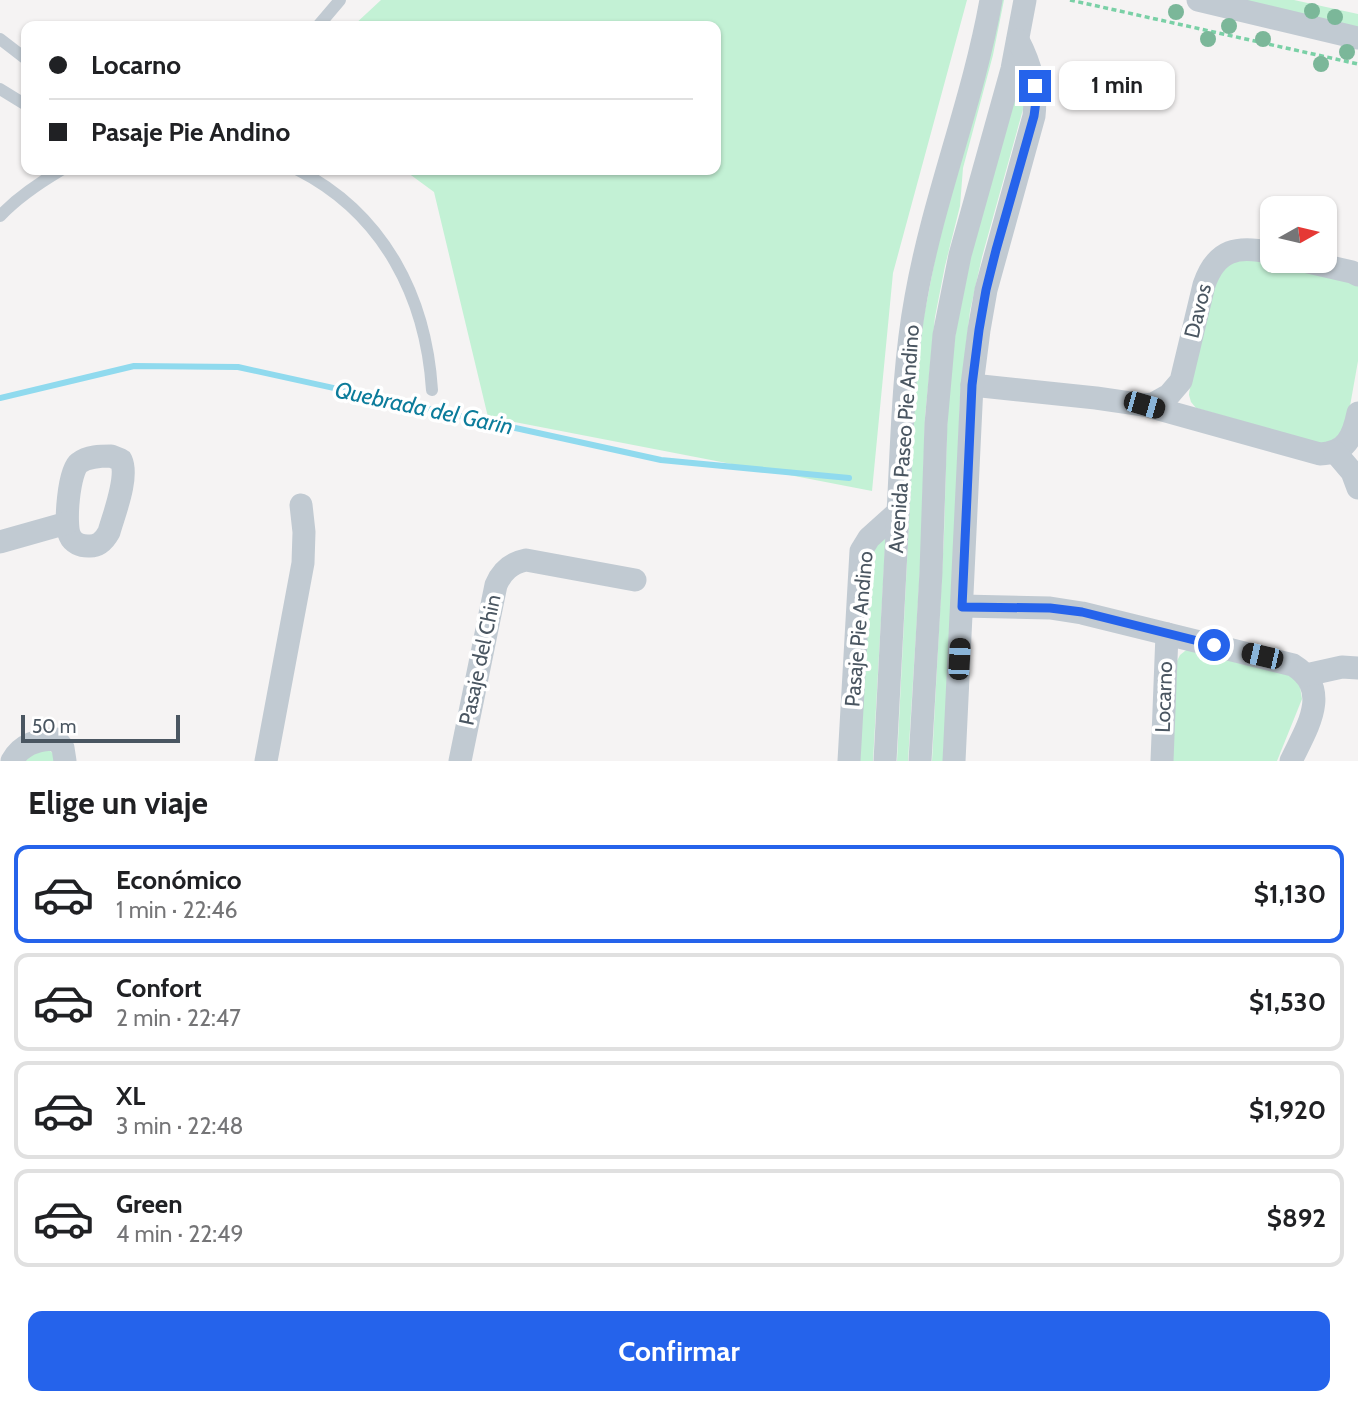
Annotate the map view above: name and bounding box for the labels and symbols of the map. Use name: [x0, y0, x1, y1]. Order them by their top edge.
callout: 1 min: [1060, 62, 1175, 110]
route end: [1019, 70, 1051, 102]
north arrow: [1260, 196, 1337, 273]
street label: Davos: [1179, 281, 1216, 341]
street label: Avenida Paseo Pie Andino: [883, 324, 924, 554]
water label: Quebrada del Garin: [332, 375, 516, 441]
car: [1121, 389, 1168, 421]
street label: Pasaje Pie Andino: [839, 550, 879, 708]
street label: Pasaje del Chin: [453, 592, 507, 728]
route start: [1198, 629, 1230, 661]
car: [948, 637, 971, 681]
car: [1240, 641, 1285, 671]
street label: Locarno: [1150, 661, 1177, 733]
scale bar: [21, 712, 180, 744]

